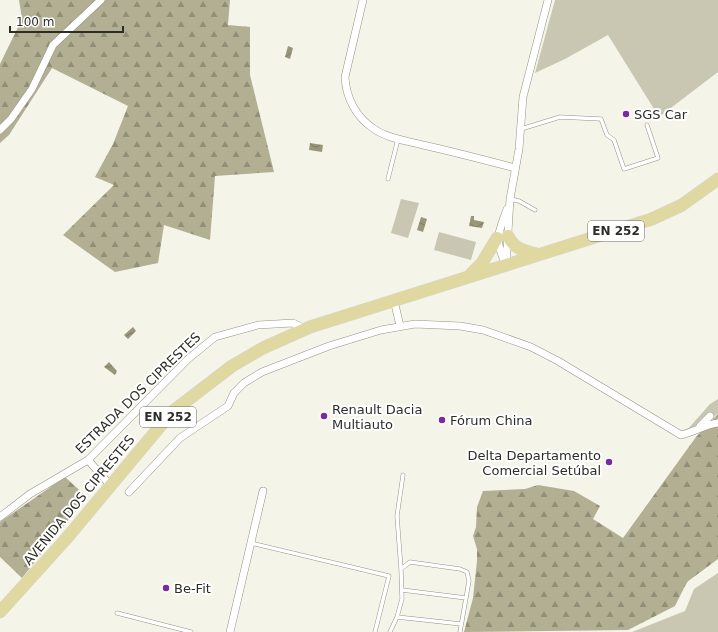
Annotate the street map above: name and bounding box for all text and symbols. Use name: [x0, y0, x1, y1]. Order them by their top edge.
scale bar: [10, 8, 123, 34]
text: 100 m: [16, 15, 54, 29]
place label: SGS Car: [634, 107, 688, 122]
marker: SGS Car: [621, 109, 631, 119]
road number: EN 252: [588, 221, 644, 241]
street label: ESTRADA DOS CIPRESTES: [72, 329, 204, 457]
place label: Renault Dacia Multiauto: [332, 402, 422, 432]
road number: EN 252: [140, 407, 196, 427]
marker: Renault Dacia Multiauto: [319, 411, 329, 421]
place label: Fórum China: [450, 413, 532, 428]
marker: Fórum China: [437, 415, 447, 425]
street label: AVENIDA DOS CIPRESTES: [20, 432, 138, 568]
place label: Delta Departamento Comercial Setúbal: [468, 448, 601, 478]
marker: Delta Departamento Comercial Setúbal: [604, 457, 614, 467]
place label: Be-Fit: [174, 581, 211, 596]
marker: Be-Fit: [161, 583, 171, 593]

